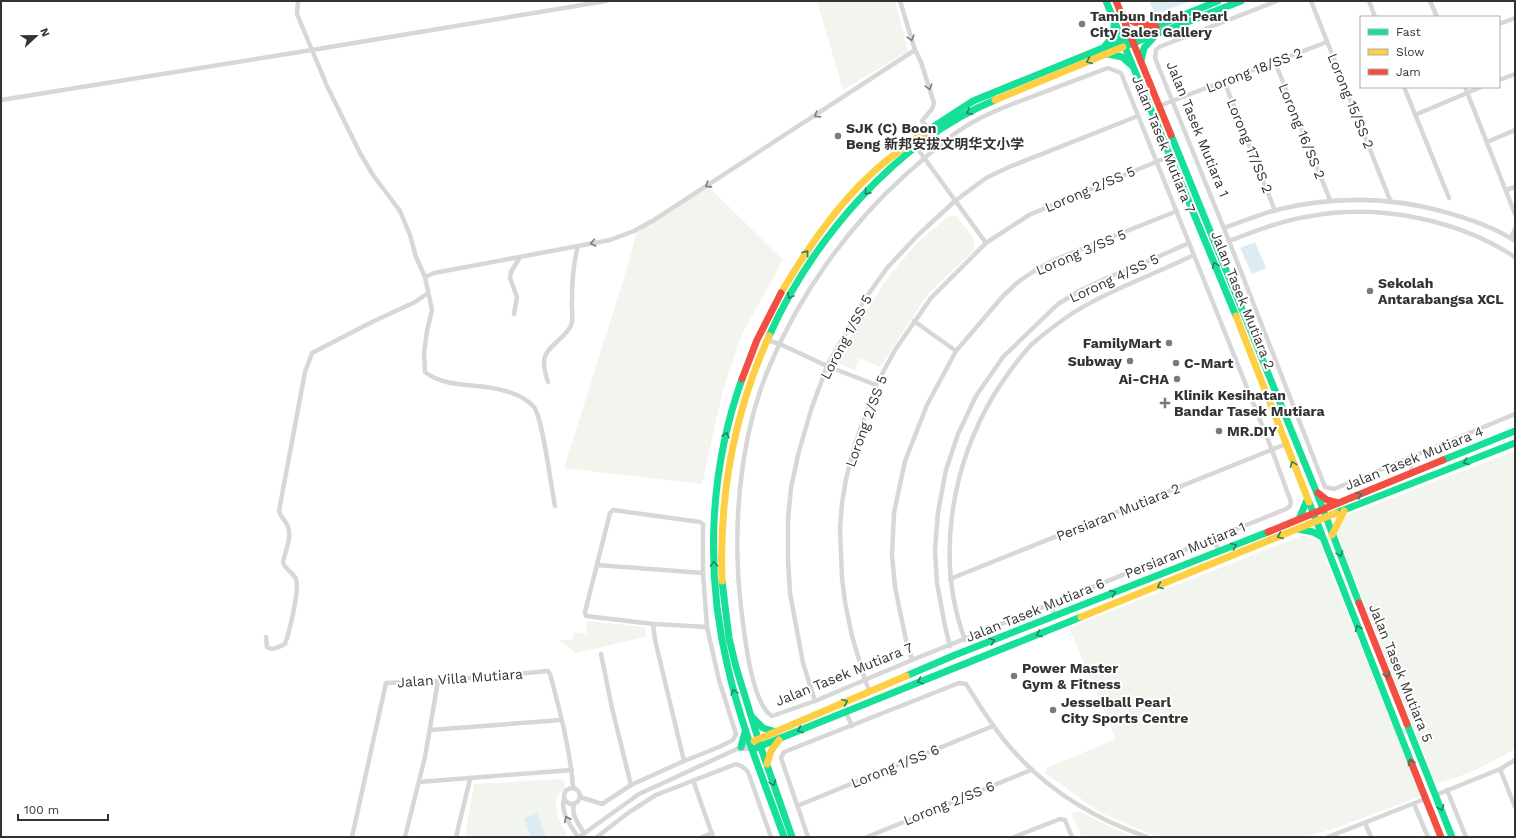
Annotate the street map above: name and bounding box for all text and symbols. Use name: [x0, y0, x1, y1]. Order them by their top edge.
place label: Tambun Indah Pearl City Sales Gallery: [1090, 8, 1228, 40]
north arrow: [16, 16, 56, 56]
legend: [1360, 16, 1500, 88]
marker: Tambun Indah Pearl City Sales Gallery: [1077, 19, 1087, 29]
text: Fast: [1396, 25, 1421, 39]
text: N: [37, 26, 52, 39]
one-way arrow: [906, 35, 915, 42]
street label: Lorong 18/SS 2: [1204, 44, 1304, 96]
text: Slow: [1396, 45, 1424, 59]
street label: Lorong 15/SS 2: [1325, 51, 1377, 151]
one-way arrow: [1086, 56, 1094, 64]
street label: Jalan Tasek Mutiara 1: [1163, 59, 1233, 199]
text: Jam: [1396, 65, 1421, 79]
street label: Jalan Tasek Mutiara 7: [1129, 73, 1199, 215]
street label: Lorong 16/SS 2: [1275, 81, 1329, 181]
one-way arrow: [924, 83, 933, 90]
street label: Lorong 17/SS 2: [1224, 96, 1276, 196]
one-way arrow: [966, 107, 973, 114]
one-way arrow: [814, 110, 821, 118]
place label: SJK (C) Boon Beng 新邦安拔文明华文小学: [846, 120, 1024, 152]
marker: SJK (C) Boon Beng 新邦安拔文明华文小学: [833, 131, 843, 141]
street label: Lorong 2/SS 5: [1043, 163, 1137, 215]
one-way arrow: [705, 180, 712, 187]
one-way arrow: [865, 187, 872, 194]
street label: Lorong 3/SS 5: [1034, 226, 1128, 278]
street label: Jalan Tasek Mutiara 2: [1208, 229, 1278, 371]
one-way arrow: [589, 238, 596, 247]
street label: Lorong 4/SS 5: [1067, 250, 1161, 306]
one-way arrow: [801, 251, 808, 258]
one-way arrow: [1211, 261, 1219, 268]
place label: Sekolah Antarabangsa XCL: [1378, 275, 1504, 307]
marker: Sekolah Antarabangsa XCL: [1365, 286, 1375, 296]
one-way arrow: [788, 292, 795, 299]
street label: Lorong 1/SS 5: [817, 292, 875, 382]
place label: FamilyMart: [1083, 335, 1161, 351]
marker: FamilyMart: [1164, 338, 1174, 348]
place label: Subway: [1068, 353, 1122, 369]
place label: C-Mart: [1184, 355, 1233, 371]
marker: Subway: [1125, 356, 1135, 366]
marker: C-Mart: [1171, 358, 1181, 368]
place label: Ai-CHA: [1119, 371, 1170, 387]
street label: Lorong 2/SS 5: [842, 373, 890, 469]
marker: Ai-CHA: [1172, 374, 1182, 384]
place label: Klinik Kesihatan Bandar Tasek Mutiara: [1174, 387, 1325, 419]
marker: Klinik Kesihatan Bandar Tasek Mutiara: [1159, 397, 1171, 409]
place label: MR.DIY: [1227, 423, 1278, 439]
street label: Jalan Tasek Mutiara 4: [1342, 423, 1486, 493]
marker: MR.DIY: [1214, 426, 1224, 436]
one-way arrow: [721, 432, 730, 439]
one-way arrow: [1462, 458, 1469, 466]
one-way arrow: [1290, 460, 1298, 467]
street label: Persiaran Mutiara 2: [1054, 480, 1182, 544]
one-way arrow: [1356, 491, 1363, 499]
street label: Persiaran Mutiara 1: [1122, 518, 1248, 582]
one-way arrow: [1276, 531, 1284, 539]
one-way arrow: [1230, 542, 1237, 550]
one-way arrow: [1335, 550, 1343, 557]
one-way arrow: [709, 561, 718, 567]
street label: Jalan Tasek Mutiara 6: [963, 575, 1107, 645]
one-way arrow: [1156, 581, 1163, 589]
one-way arrow: [1109, 590, 1116, 598]
street label: Jalan Tasek Mutiara 5: [1366, 602, 1436, 744]
one-way arrow: [1355, 624, 1363, 631]
one-way arrow: [1036, 630, 1043, 638]
one-way arrow: [988, 637, 995, 645]
street label: Jalan Tasek Mutiara 7: [773, 639, 915, 709]
place label: Power Master Gym & Fitness: [1022, 660, 1121, 692]
street label: Jalan Villa Mutiara: [397, 666, 523, 690]
marker: Power Master Gym & Fitness: [1009, 671, 1019, 681]
one-way arrow: [1383, 671, 1391, 678]
one-way arrow: [917, 677, 924, 685]
one-way arrow: [730, 689, 739, 696]
place label: Jesselball Pearl City Sports Centre: [1061, 694, 1188, 726]
one-way arrow: [842, 699, 849, 707]
marker: Jesselball Pearl City Sports Centre: [1048, 705, 1058, 715]
one-way arrow: [796, 726, 803, 734]
street label: Lorong 1/SS 6: [849, 741, 941, 791]
one-way arrow: [1408, 758, 1416, 765]
street label: Lorong 2/SS 6: [901, 777, 997, 829]
one-way arrow: [768, 779, 777, 786]
scale bar: [18, 796, 108, 822]
text: 100 m: [24, 803, 59, 817]
one-way arrow: [1436, 805, 1444, 812]
one-way arrow: [564, 815, 572, 823]

